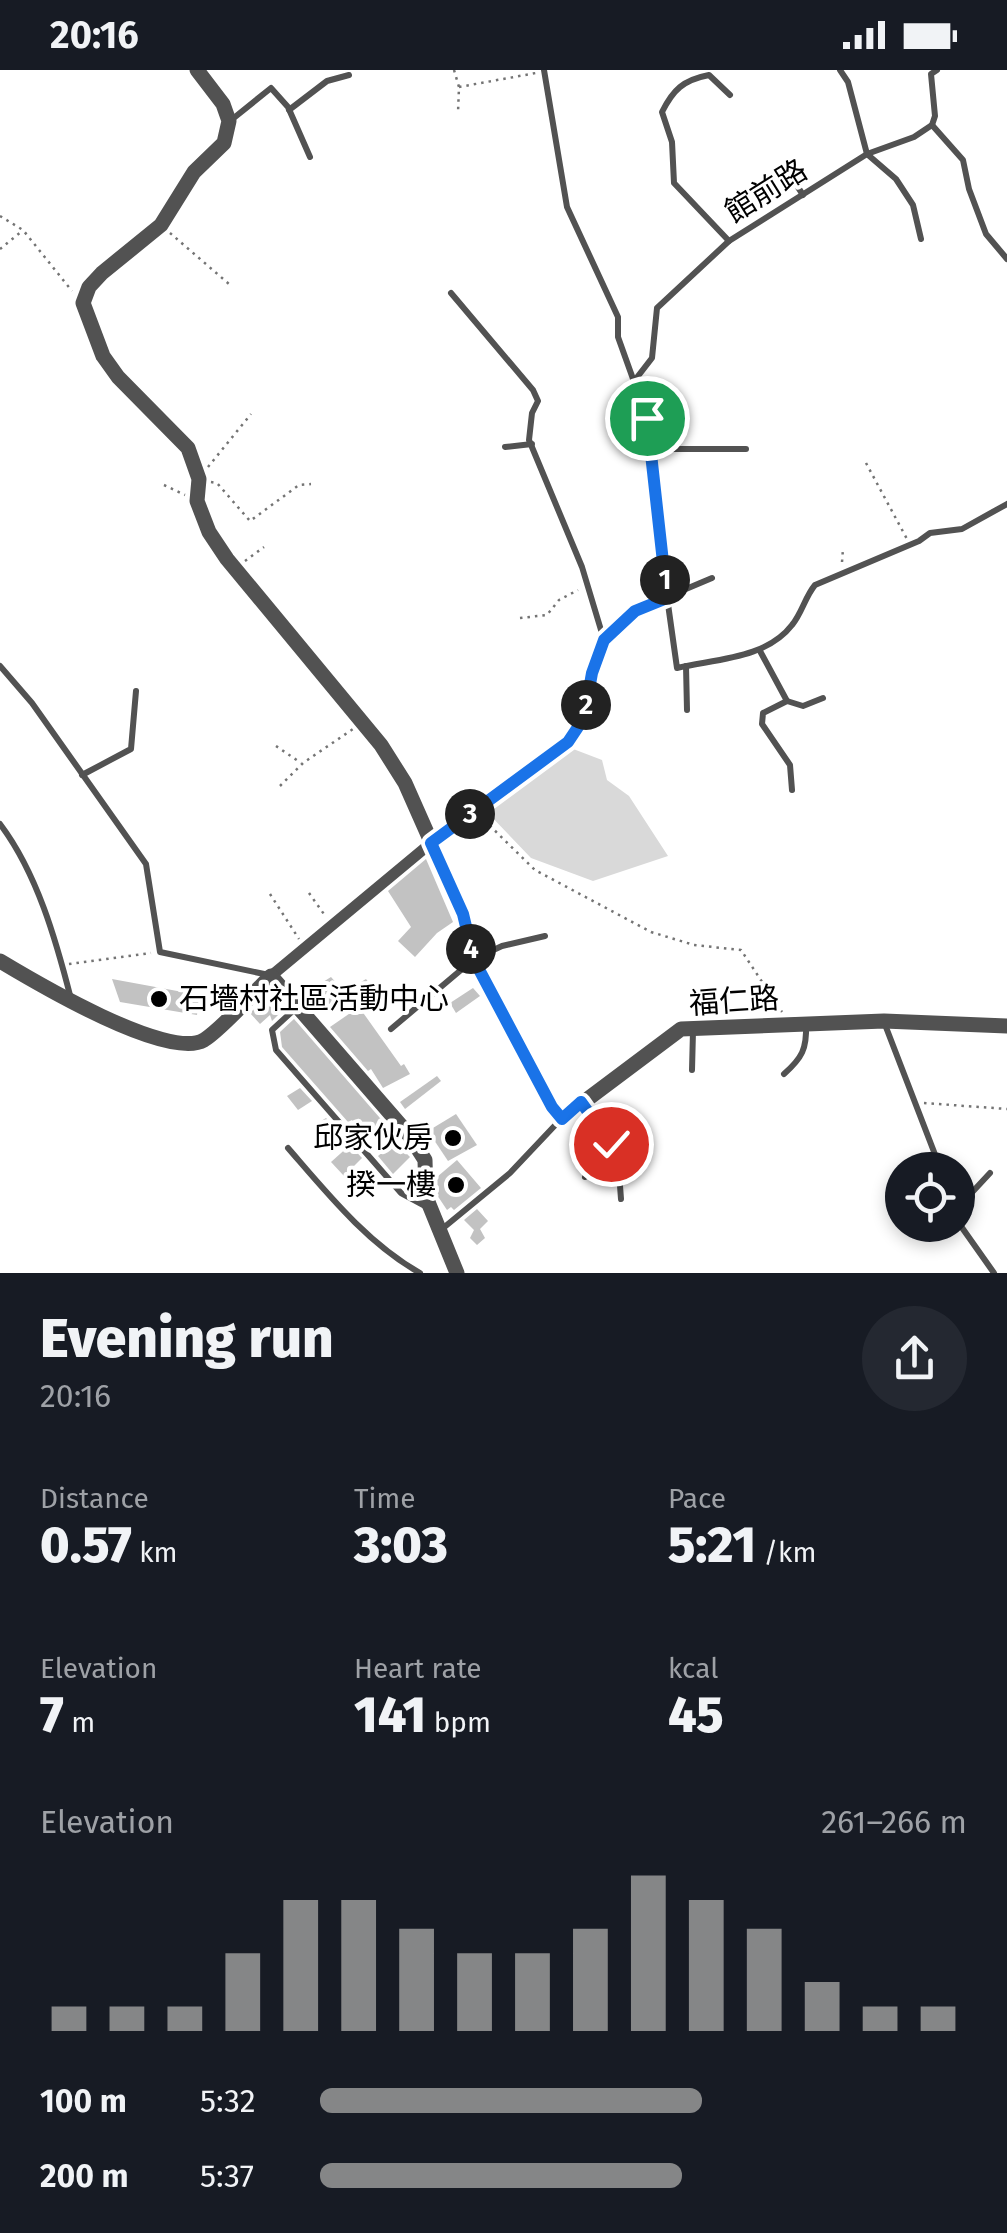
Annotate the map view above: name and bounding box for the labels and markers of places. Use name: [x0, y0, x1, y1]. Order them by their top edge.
pin: [605, 376, 690, 461]
pin: 1: [640, 555, 690, 605]
pin: 2: [561, 680, 611, 730]
pin: 3: [445, 789, 495, 839]
pin: 4: [446, 924, 496, 974]
place label: 石墻村社區活動中心: [179, 981, 449, 1017]
marker: 石墻村社區活動中心: [148, 988, 170, 1010]
pin: [569, 1102, 654, 1187]
place label: 邱家伙房: [313, 1120, 433, 1156]
marker: 邱家伙房: [442, 1127, 464, 1149]
place label: 揆一樓: [346, 1167, 436, 1203]
marker: 揆一樓: [445, 1174, 467, 1196]

